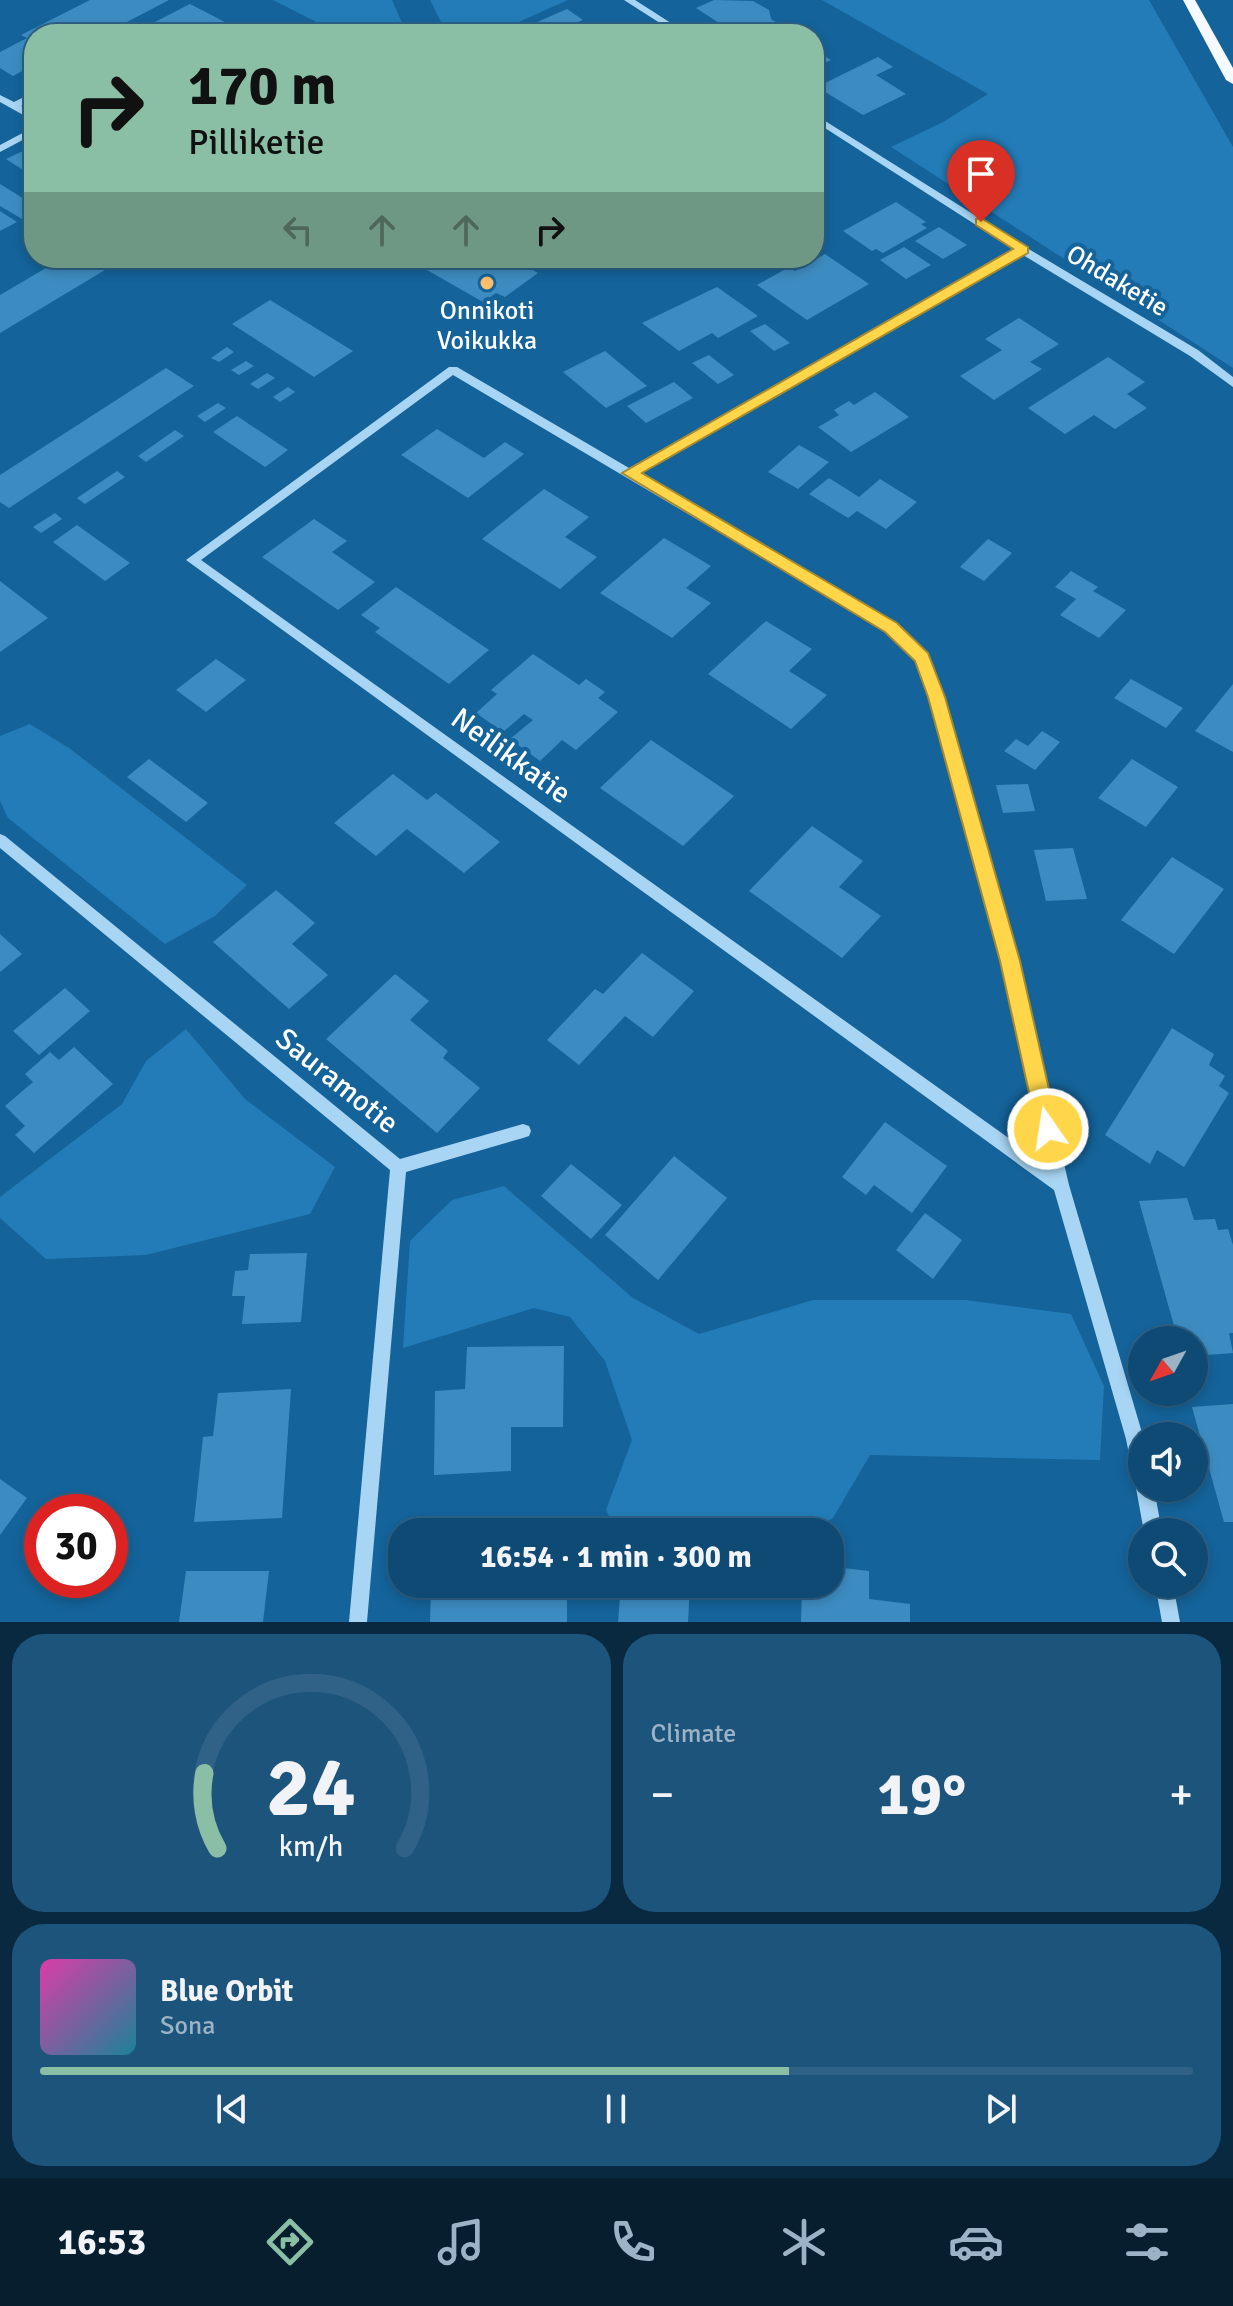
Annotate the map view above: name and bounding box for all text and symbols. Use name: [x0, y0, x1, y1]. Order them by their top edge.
text: 170 m: [188, 51, 336, 120]
icon: right: [56, 56, 160, 160]
text: Pilliketie: [188, 120, 325, 165]
pin: [947, 140, 1015, 222]
icon: arrive: [959, 152, 1003, 196]
icon: left: [276, 208, 320, 252]
icon: ahead: [360, 208, 404, 252]
icon: ahead: [444, 208, 488, 252]
icon: right: [528, 208, 572, 252]
street label: Ohdaketie: [1060, 238, 1174, 324]
marker: Onnikoti Voikukka: [478, 274, 496, 292]
place label: Onnikoti Voikukka: [437, 295, 537, 357]
street label: Neilikkatie: [444, 700, 578, 812]
street label: Sauramotie: [268, 1020, 406, 1142]
position arrow: [1006, 1087, 1090, 1171]
north arrow: [1128, 1326, 1208, 1406]
map controls: [1128, 1326, 1208, 1598]
button: sound: [1128, 1422, 1208, 1502]
speed limit sign: 30: [24, 1494, 128, 1598]
button: search: [1128, 1518, 1208, 1598]
text: 16:54 · 1 min · 300 m: [480, 1539, 752, 1576]
text: Climate: [651, 1718, 736, 1750]
text: 24: [266, 1737, 356, 1839]
text: 19°: [877, 1758, 966, 1832]
text: −: [651, 1768, 674, 1822]
text: +: [1169, 1768, 1193, 1822]
text: km/h: [279, 1829, 344, 1864]
text: Blue Orbit: [160, 1973, 293, 2010]
text: Sona: [160, 2010, 215, 2042]
icon: previous: [210, 2087, 254, 2131]
icon: pause: [594, 2087, 638, 2131]
icon: next: [979, 2087, 1023, 2131]
icon: directions: [262, 2214, 318, 2270]
icon: music: [433, 2214, 489, 2270]
icon: phone: [605, 2214, 661, 2270]
icon: climate: [776, 2214, 832, 2270]
icon: car: [948, 2214, 1004, 2270]
icon: filters: [1119, 2214, 1175, 2270]
text: 16:53: [58, 2220, 146, 2265]

